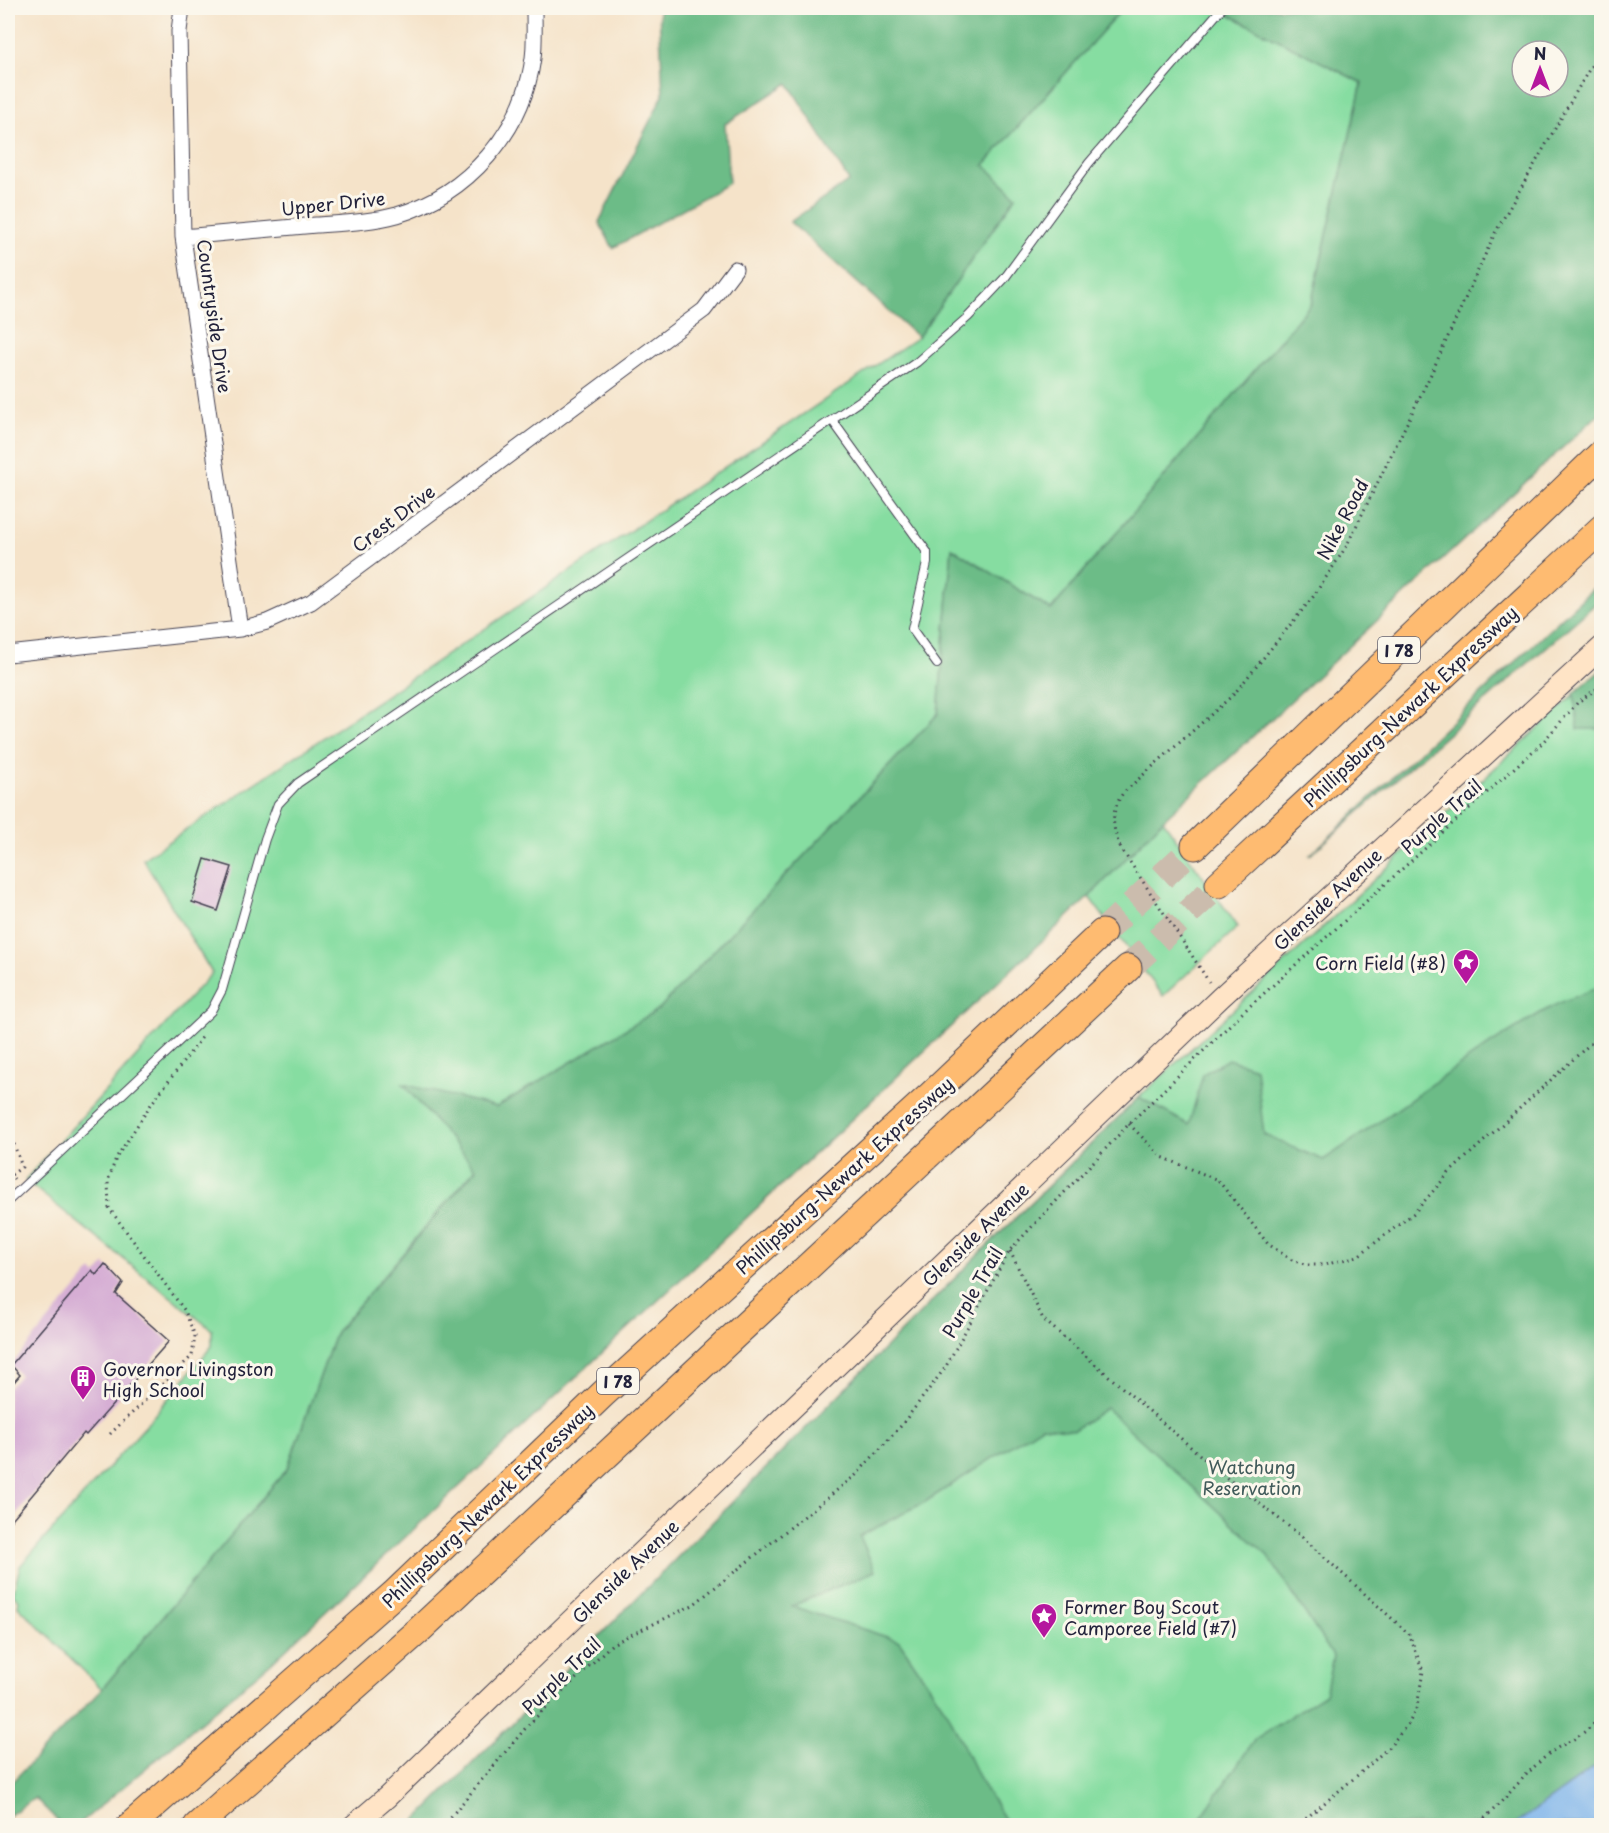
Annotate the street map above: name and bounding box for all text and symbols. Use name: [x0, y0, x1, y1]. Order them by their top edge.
north arrow: [1510, 39, 1570, 99]
text: N: [1534, 41, 1546, 65]
street label: Upper Drive: [280, 184, 386, 222]
street label: Countryside Drive: [191, 237, 239, 395]
street label: Nike Road: [1309, 474, 1375, 564]
street label: Crest Drive: [346, 478, 440, 558]
street label: Phillipsburg-Newark Expressway: [1297, 599, 1523, 813]
road number: I 78: [1378, 637, 1420, 663]
street label: Purple Trail: [1394, 772, 1488, 860]
street label: Glenside Avenue: [1267, 841, 1387, 956]
place icon: Corn Field (#8): [1451, 947, 1481, 985]
place label: Corn Field (#8): [1315, 949, 1446, 976]
street label: Phillipsburg-Newark Expressway: [729, 1070, 959, 1280]
street label: Glenside Avenue: [915, 1176, 1035, 1292]
street label: Purple Trail: [935, 1242, 1009, 1342]
place label: Governor Livingston High School: [103, 1355, 274, 1403]
building icon: Governor Livingston High School: [68, 1363, 98, 1401]
road number: I 78: [597, 1368, 639, 1394]
street label: Phillipsburg-Newark Expressway: [375, 1396, 599, 1614]
park label: Watchung Reservation: [1202, 1453, 1302, 1501]
street label: Glenside Avenue: [565, 1513, 685, 1629]
place label: Former Boy Scout Camporee Field (#7): [1064, 1593, 1237, 1641]
place icon: Former Boy Scout Camporee Field (#7): [1029, 1601, 1059, 1639]
street label: Purple Trail: [515, 1630, 607, 1720]

